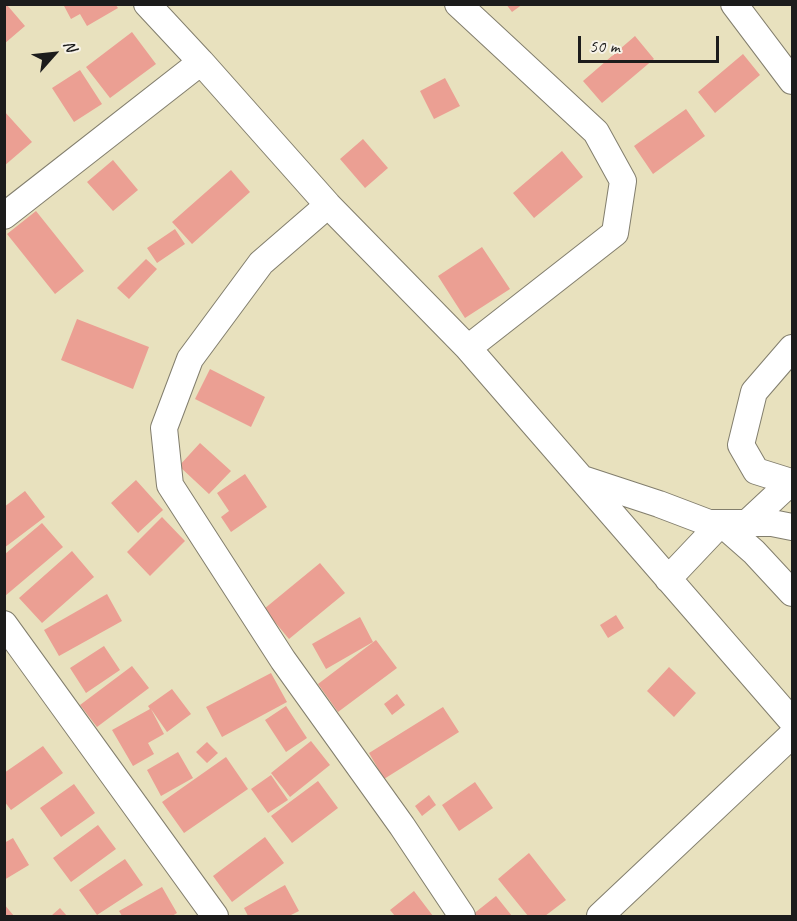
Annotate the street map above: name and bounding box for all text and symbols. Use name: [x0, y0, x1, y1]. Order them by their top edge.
north arrow: [24, 24, 84, 84]
scale bar: [581, 24, 722, 62]
text: 50 m: [589, 35, 620, 57]
text: N: [59, 37, 81, 55]

